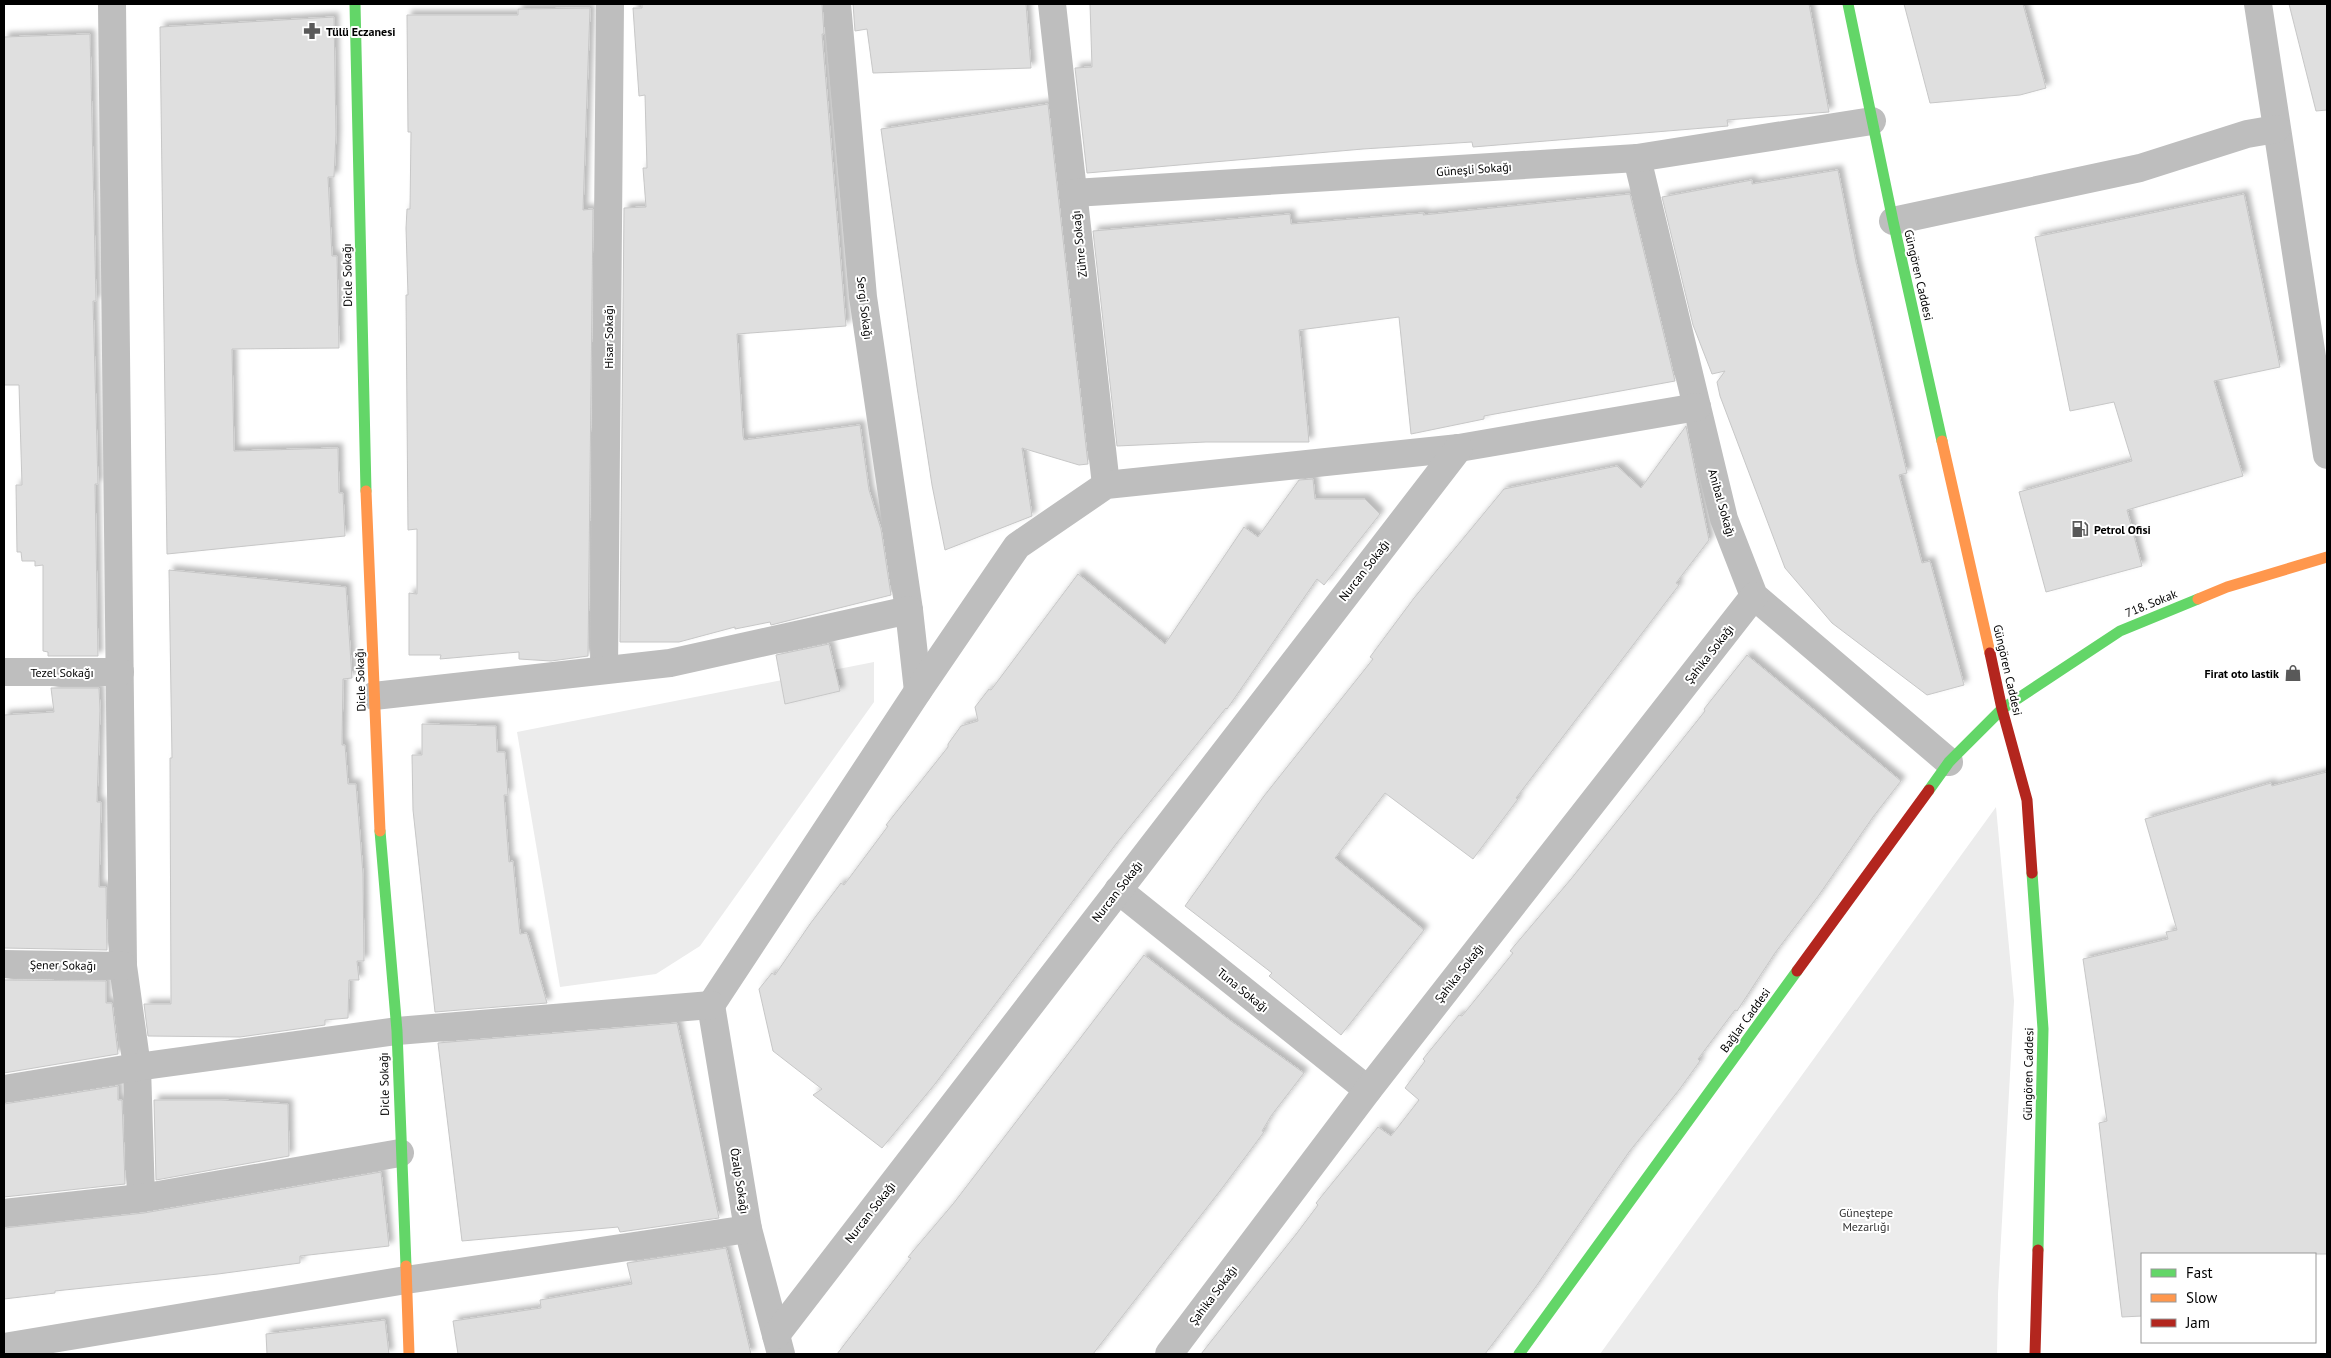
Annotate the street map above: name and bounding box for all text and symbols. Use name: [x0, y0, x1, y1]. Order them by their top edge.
pharmacy icon: Tülü Eczanesi: [302, 21, 322, 41]
place label: Tülü Eczanesi: [326, 24, 395, 39]
street label: Güneşli Sokağı: [1436, 159, 1512, 179]
street label: Zühre Sokağı: [1068, 210, 1090, 278]
street label: Güngören Caddesi: [1901, 228, 1937, 322]
street label: Dicle Sokağı: [339, 243, 355, 307]
street label: Sergi Sokağı: [854, 276, 876, 340]
street label: Hisar Sokağı: [601, 305, 616, 369]
street label: Anibal Sokağı: [1705, 467, 1739, 539]
fuel station icon: Petrol Ofisi: [2070, 519, 2090, 539]
place label: Petrol Ofisi: [2094, 522, 2151, 537]
street label: Nurcan Sokağı: [1335, 536, 1393, 604]
street label: 718. Sokak: [2123, 586, 2179, 620]
street label: Şahika Sokağı: [1681, 621, 1737, 687]
street label: Güngören Caddesi: [1990, 623, 2026, 717]
street label: Dicle Sokağı: [351, 648, 369, 712]
shop icon: Firat oto lastik: [2283, 663, 2303, 683]
street label: Tezel Sokağı: [30, 665, 94, 680]
place label: Firat oto lastik: [2204, 666, 2279, 681]
street label: Nurcan Sokağı: [1088, 857, 1146, 925]
street label: Şahika Sokağı: [1431, 940, 1487, 1006]
street label: Şener Sokağı: [30, 957, 96, 973]
street label: Tuna Sokağı: [1214, 965, 1272, 1015]
street label: Bağlar Caddesi: [1717, 985, 1773, 1055]
street label: Güngören Caddesi: [2020, 1027, 2036, 1121]
street label: Dicle Sokağı: [376, 1052, 392, 1116]
street label: Özalp Sokağı: [727, 1147, 753, 1215]
street label: Nurcan Sokağı: [841, 1178, 899, 1246]
park label: Güneştepe Mezarlığı: [1839, 1205, 1893, 1234]
legend: [2141, 1253, 2316, 1343]
street label: Şahika Sokağı: [1186, 1262, 1240, 1328]
text: Fast: [2186, 1263, 2213, 1282]
text: Slow: [2186, 1288, 2217, 1307]
text: Jam: [2185, 1313, 2210, 1332]

